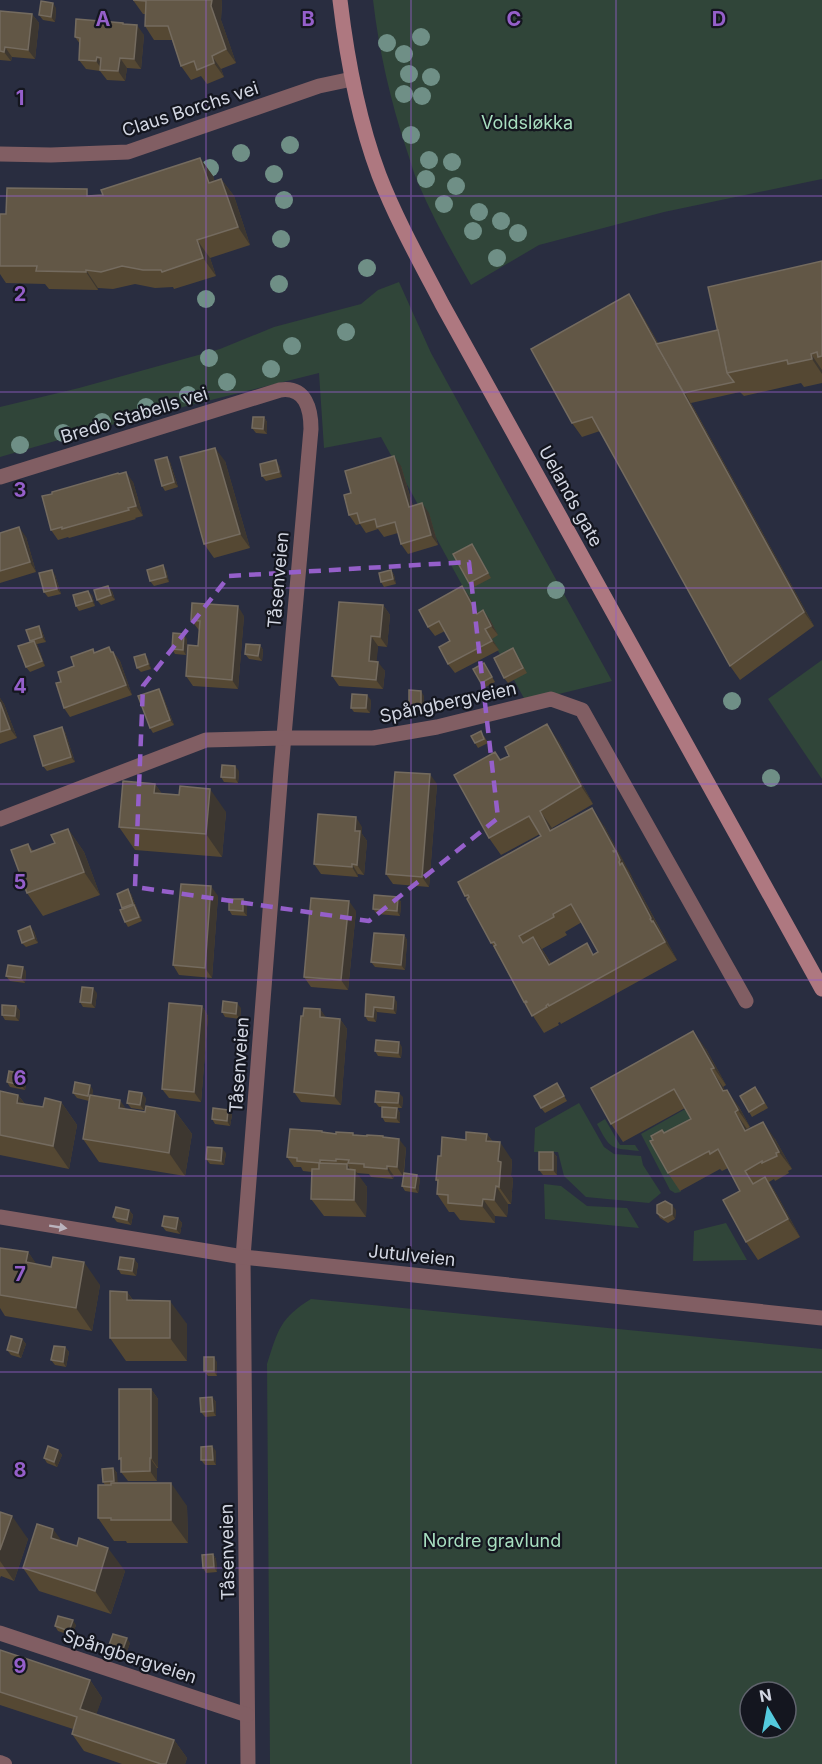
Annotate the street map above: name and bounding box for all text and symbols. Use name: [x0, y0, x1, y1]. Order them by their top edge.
text: A: [96, 7, 111, 31]
text: B: [301, 7, 315, 31]
text: C: [507, 7, 521, 31]
text: D: [712, 7, 726, 31]
street label: Claus Borchs vei: [119, 77, 261, 141]
text: 1: [16, 86, 24, 110]
park label: Voldsløkka: [481, 112, 573, 133]
text: 2: [14, 282, 26, 306]
street label: Bredo Stabells vei: [58, 383, 210, 447]
street label: Uelands gate: [535, 442, 607, 550]
text: 3: [14, 478, 26, 502]
street label: Tåsenveien: [263, 531, 293, 629]
text: 4: [13, 674, 27, 698]
street label: Spångbergveien: [378, 677, 518, 727]
text: 5: [14, 870, 26, 894]
street label: Tåsenveien: [225, 1016, 253, 1114]
text: 6: [14, 1066, 27, 1090]
one-way arrow: [48, 1223, 67, 1232]
street label: Jutulveien: [367, 1240, 457, 1270]
text: 7: [14, 1262, 26, 1286]
text: 8: [13, 1458, 27, 1482]
street label: Tåsenveien: [216, 1504, 238, 1600]
park label: Nordre gravlund: [423, 1530, 561, 1551]
street label: Spångbergveien: [61, 1624, 199, 1688]
text: 9: [14, 1654, 27, 1678]
north arrow: [738, 1680, 798, 1740]
text: N: [758, 1684, 773, 1706]

